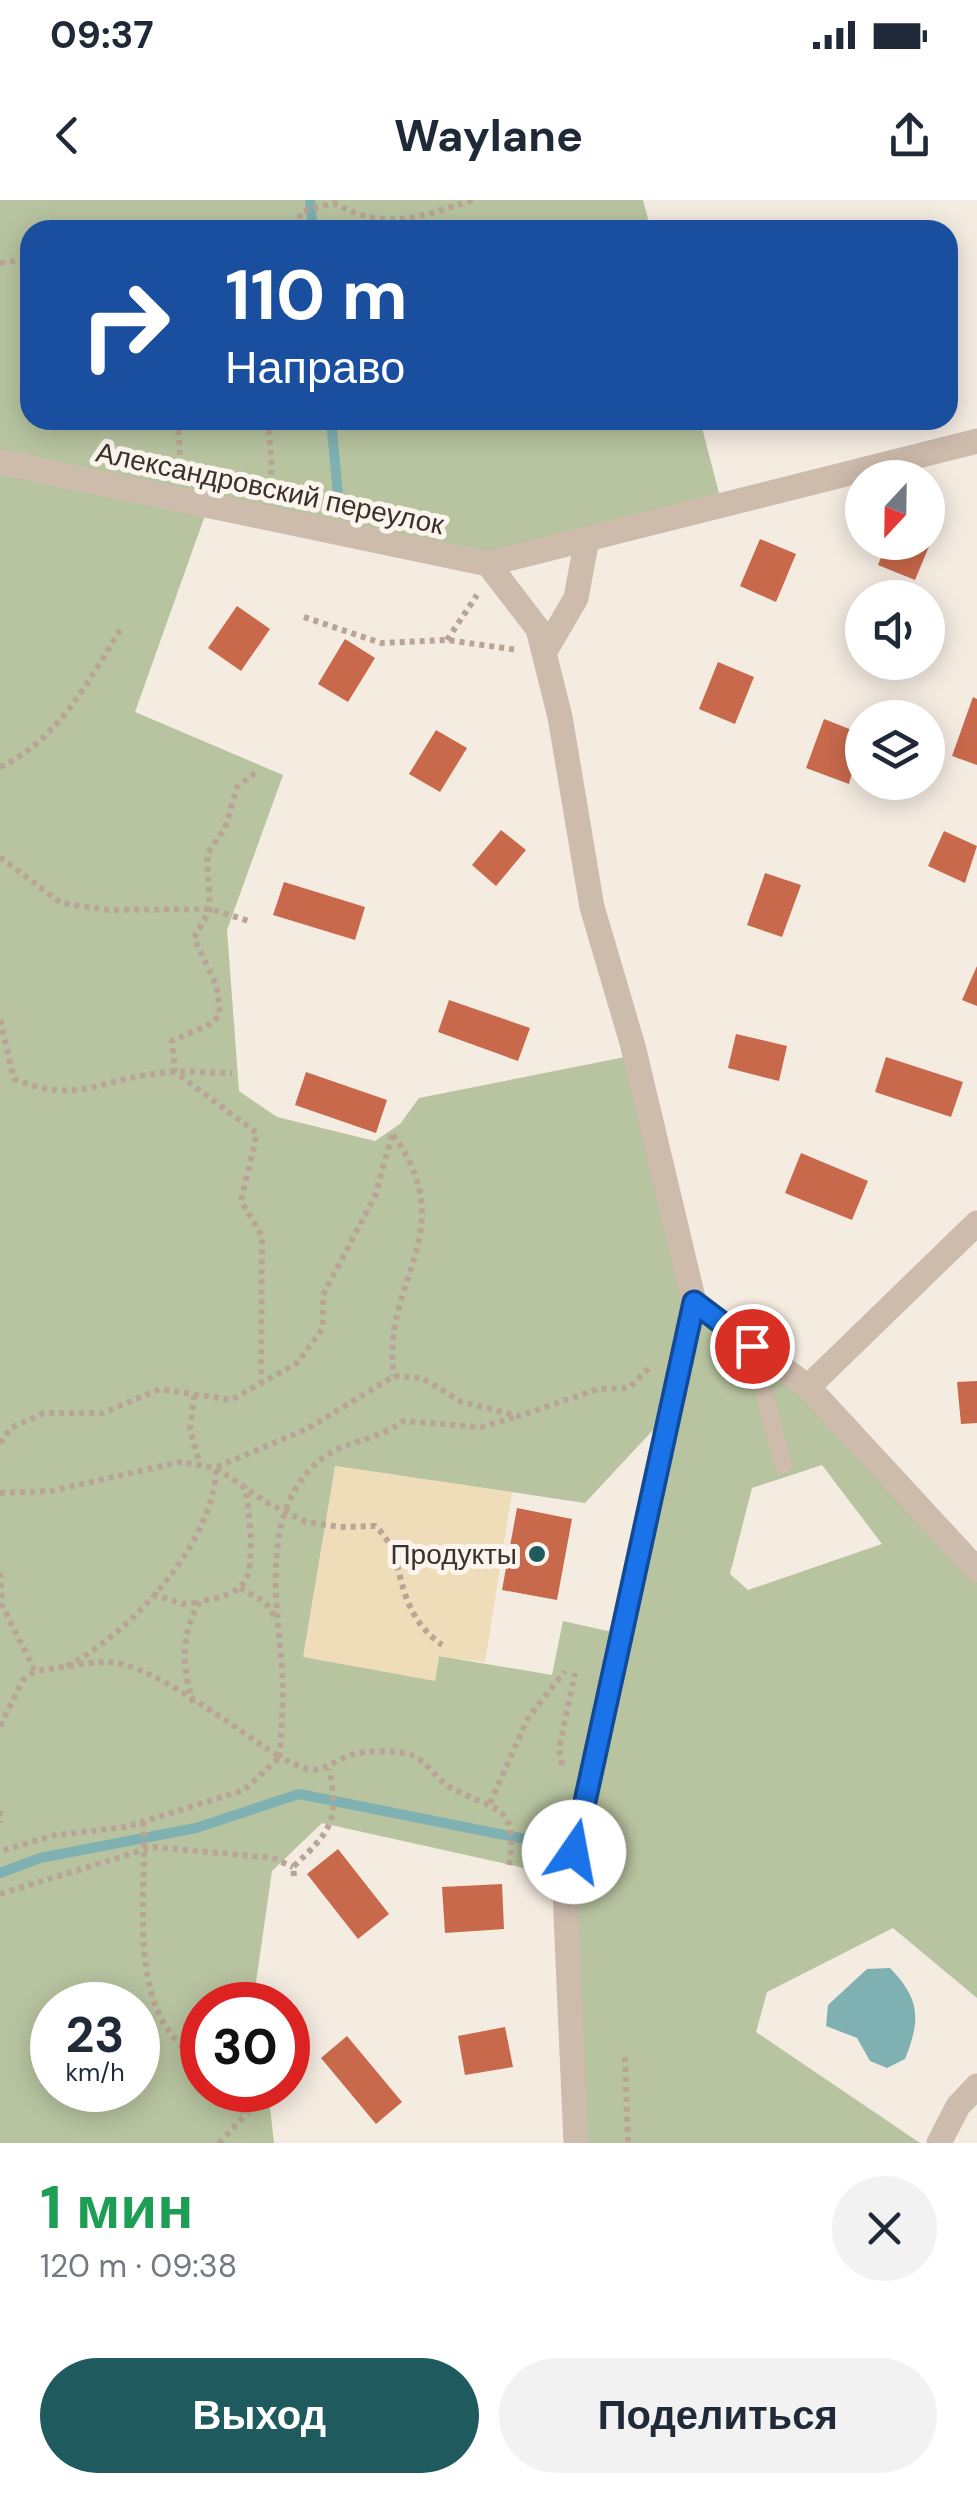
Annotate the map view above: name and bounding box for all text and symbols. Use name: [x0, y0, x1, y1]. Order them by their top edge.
text: 09:37: [50, 10, 154, 60]
text: Waylane: [394, 106, 583, 165]
icon: back: [40, 108, 95, 163]
icon: share: [882, 108, 937, 163]
text: 110 m: [225, 250, 408, 341]
icon: right: [60, 260, 190, 390]
text: Направо: [225, 338, 405, 397]
street label: Александровский переулок: [93, 434, 448, 544]
north arrow: [845, 460, 945, 560]
map controls: [845, 460, 945, 800]
button: sound: [845, 580, 945, 680]
button: layers: [845, 700, 945, 800]
pin: [710, 1304, 795, 1389]
icon: arrive: [725, 1319, 780, 1374]
place label: Продукты: [390, 1536, 517, 1573]
marker: Продукты: [526, 1543, 548, 1565]
position arrow: [522, 1800, 626, 1904]
speed limit sign: 30: [180, 1982, 310, 2112]
text: 23: [66, 2002, 125, 2068]
text: km/h: [65, 2056, 125, 2089]
text: 1 мин: [40, 2168, 193, 2247]
button: close: [832, 2176, 937, 2281]
text: 120 m · 09:38: [40, 2245, 237, 2287]
button: Выход: [40, 2358, 479, 2473]
button: Поделиться: [499, 2358, 937, 2473]

